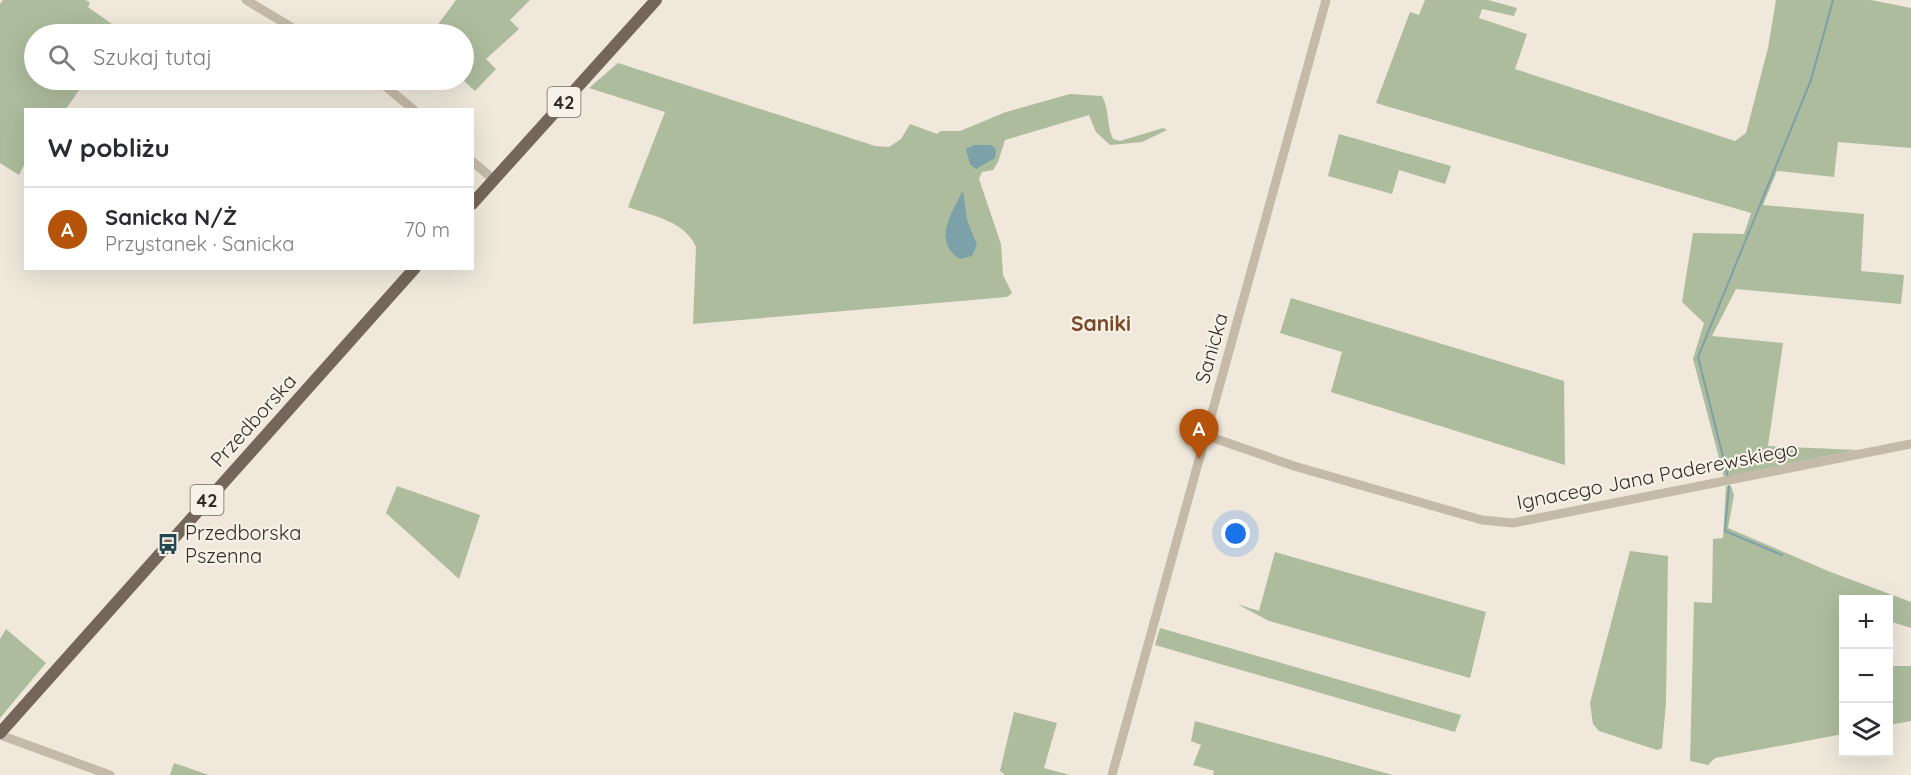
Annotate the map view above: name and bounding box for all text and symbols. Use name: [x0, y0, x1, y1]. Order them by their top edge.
search box: [24, 24, 474, 90]
icon: search: [45, 41, 78, 74]
text: Szukaj tutaj: [93, 43, 212, 71]
road number: 42: [548, 87, 580, 117]
text: W pobliżu: [48, 131, 170, 164]
text: Sanicka N/Ż: [105, 203, 237, 231]
text: A: [61, 217, 74, 242]
text: 70 m: [404, 217, 450, 242]
text: Przystanek · Sanicka: [105, 231, 294, 256]
district label: Saniki: [1071, 310, 1131, 336]
street label: Sanicka: [1189, 310, 1233, 386]
street label: Przedborska: [205, 368, 301, 472]
pin: A: [1180, 410, 1218, 459]
street label: Ignacego Jana Paderewskiego: [1514, 435, 1800, 515]
road number: 42: [190, 485, 224, 515]
your location: [1221, 519, 1250, 548]
place label: Przedborska Pszenna: [185, 520, 301, 568]
bus stop icon: Przedborska Pszenna: [156, 532, 180, 556]
map controls: [1839, 595, 1893, 757]
button: +: [1839, 595, 1893, 649]
button: −: [1839, 649, 1893, 703]
button: layers: [1839, 703, 1893, 757]

